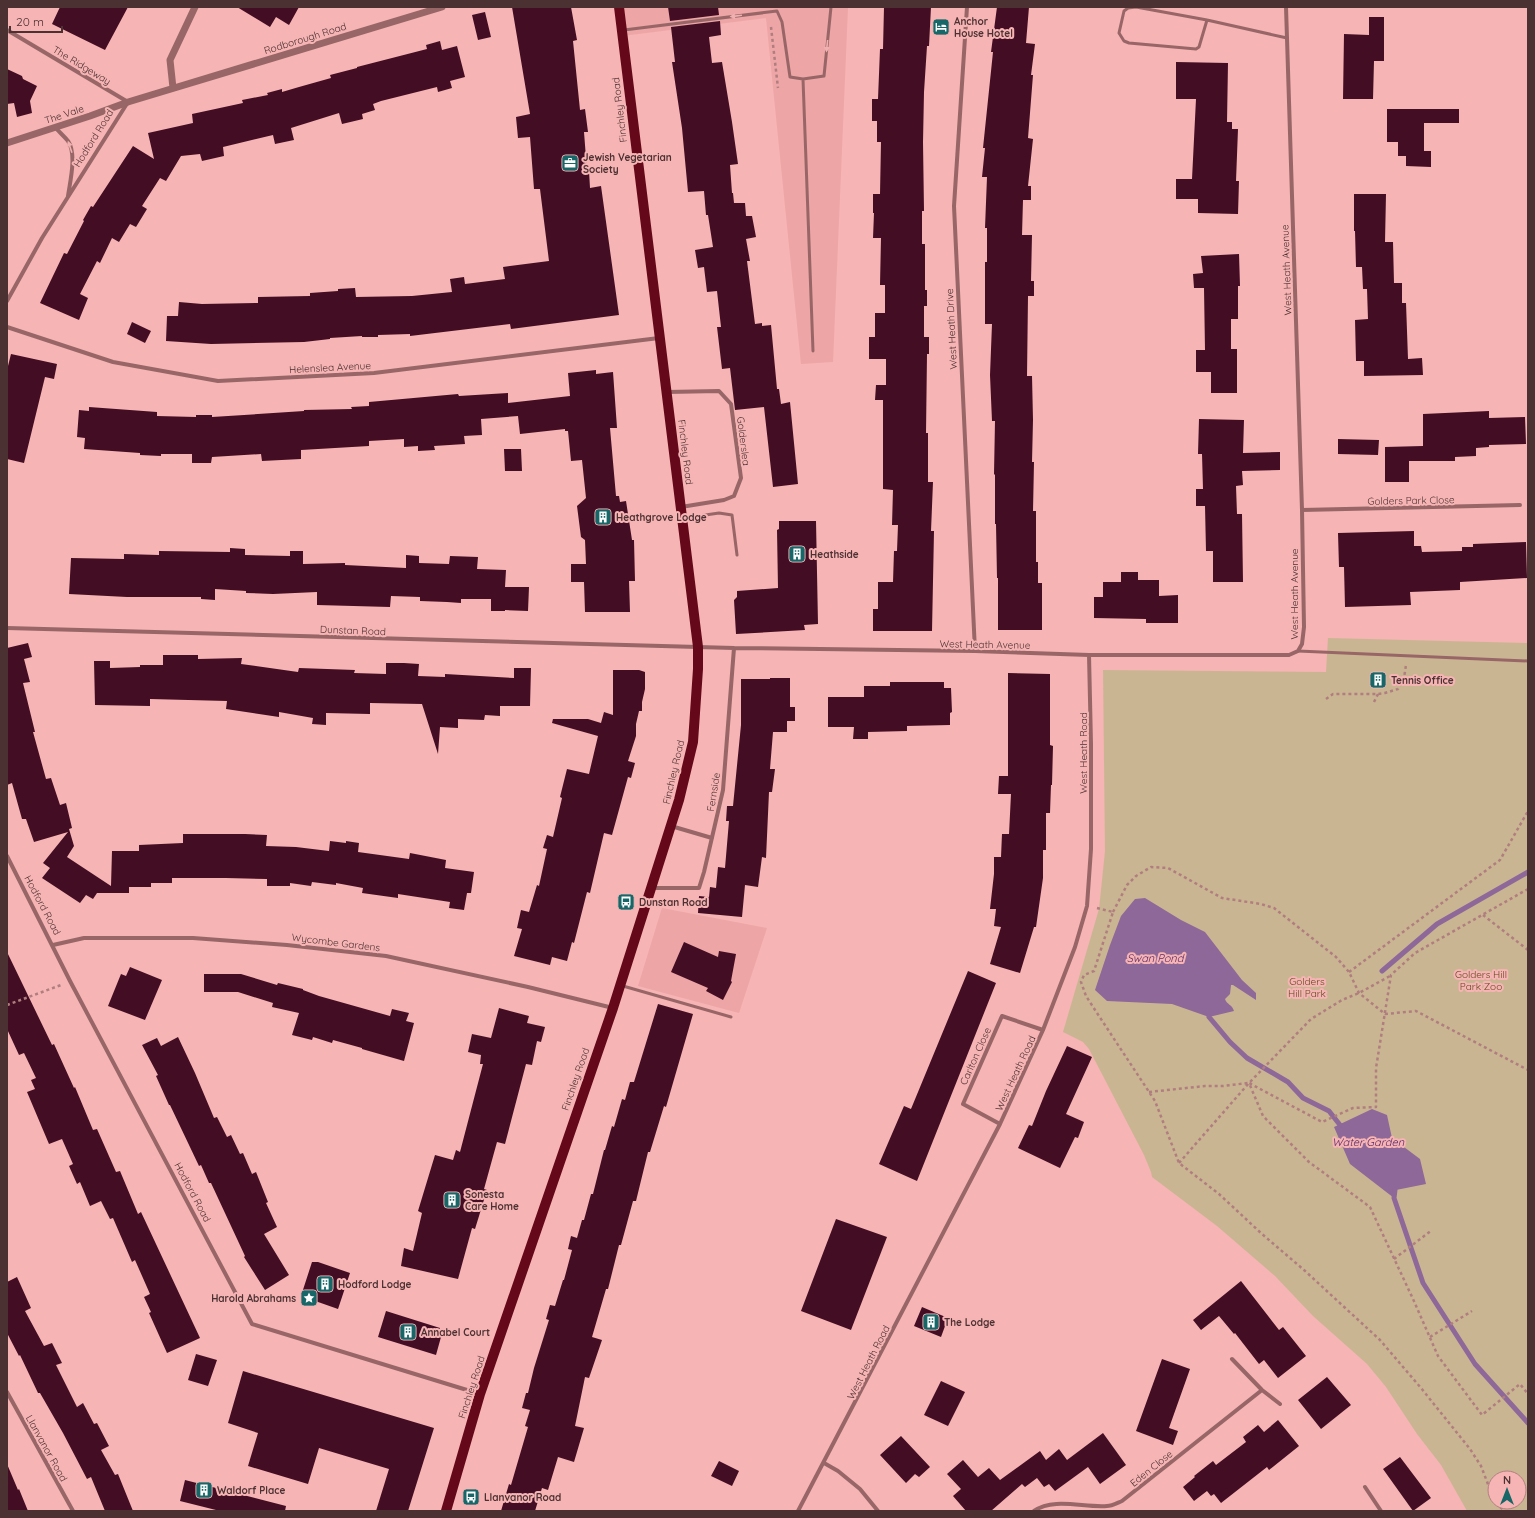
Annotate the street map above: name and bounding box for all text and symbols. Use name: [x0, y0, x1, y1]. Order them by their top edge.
scale bar: [10, 8, 62, 34]
one-way arrow: [730, 13, 742, 19]
text: 20 m: [16, 14, 44, 29]
place label: Anchor House Hotel: [954, 15, 1013, 40]
hotel icon: Anchor House Hotel: [931, 17, 951, 37]
street label: Rodborough Road: [262, 20, 348, 57]
one-way arrow: [824, 40, 831, 52]
street label: The Ridgeway: [50, 43, 113, 88]
street label: Finchley Road: [609, 77, 630, 143]
street label: The Vale: [43, 102, 86, 127]
street label: Hodford Road: [70, 107, 116, 170]
one-way arrow: [66, 140, 72, 152]
place label: Jewish Vegetarian Society: [583, 151, 672, 176]
office icon: Jewish Vegetarian Society: [560, 153, 580, 173]
street label: West Heath Avenue: [1278, 224, 1295, 316]
street label: West Heath Drive: [943, 288, 960, 370]
street label: Helenslea Avenue: [289, 359, 372, 376]
street label: Golderslea: [734, 416, 753, 466]
street label: Finchley Road: [675, 419, 696, 485]
street label: Golders Park Close: [1367, 493, 1455, 508]
building icon: Heathgrove Lodge: [593, 507, 613, 527]
place label: Heathgrove Lodge: [616, 511, 707, 524]
building icon: Heathside: [787, 544, 807, 564]
place label: Heathside: [810, 548, 859, 561]
street label: West Heath Avenue: [1288, 548, 1301, 639]
street label: Dunstan Road: [320, 623, 386, 638]
street label: West Heath Avenue: [939, 637, 1031, 652]
building icon: Tennis Office: [1368, 670, 1388, 690]
place label: Tennis Office: [1391, 674, 1454, 687]
street label: West Heath Road: [1077, 712, 1090, 794]
street label: Finchley Road: [660, 739, 687, 805]
street label: Fernside: [704, 771, 723, 813]
street label: Hodford Road: [21, 873, 64, 937]
bus stop icon: Dunstan Road: [616, 892, 636, 912]
place label: Dunstan Road: [639, 896, 708, 909]
street label: Wycombe Gardens: [291, 931, 381, 954]
water label: Swan Pond: [1127, 951, 1185, 965]
park label: Golders Hill Park Zoo: [1455, 968, 1507, 993]
park label: Golders Hill Park: [1288, 975, 1326, 1000]
street label: Carlton Close: [957, 1025, 994, 1087]
street label: West Heath Road: [992, 1034, 1039, 1113]
street label: Finchley Road: [559, 1046, 592, 1112]
water label: Water Garden: [1332, 1135, 1405, 1149]
street label: Hodford Road: [171, 1160, 214, 1224]
place label: Sonesta Care Home: [465, 1188, 519, 1213]
building icon: Sonesta Care Home: [442, 1190, 462, 1210]
building icon: Hodford Lodge: [315, 1274, 335, 1294]
place label: Hodford Lodge: [338, 1278, 412, 1291]
place icon: Harold Abrahams: [299, 1288, 319, 1308]
place label: Harold Abrahams: [211, 1292, 296, 1305]
building icon: The Lodge: [921, 1312, 941, 1332]
place label: The Lodge: [944, 1316, 995, 1329]
building icon: Annabel Court: [398, 1322, 418, 1342]
street label: West Heath Road: [844, 1323, 893, 1402]
place label: Annabel Court: [421, 1326, 490, 1339]
street label: Finchley Road: [455, 1354, 488, 1420]
street label: Llanvanor Road: [23, 1413, 70, 1484]
street label: Eden Close: [1127, 1447, 1175, 1489]
north arrow: [1487, 1470, 1527, 1510]
text: N: [1503, 1473, 1511, 1487]
building icon: Waldorf Place: [194, 1480, 214, 1500]
place label: Waldorf Place: [217, 1484, 285, 1497]
bus stop icon: Llanvanor Road: [461, 1487, 481, 1507]
place label: Llanvanor Road: [484, 1491, 561, 1504]

